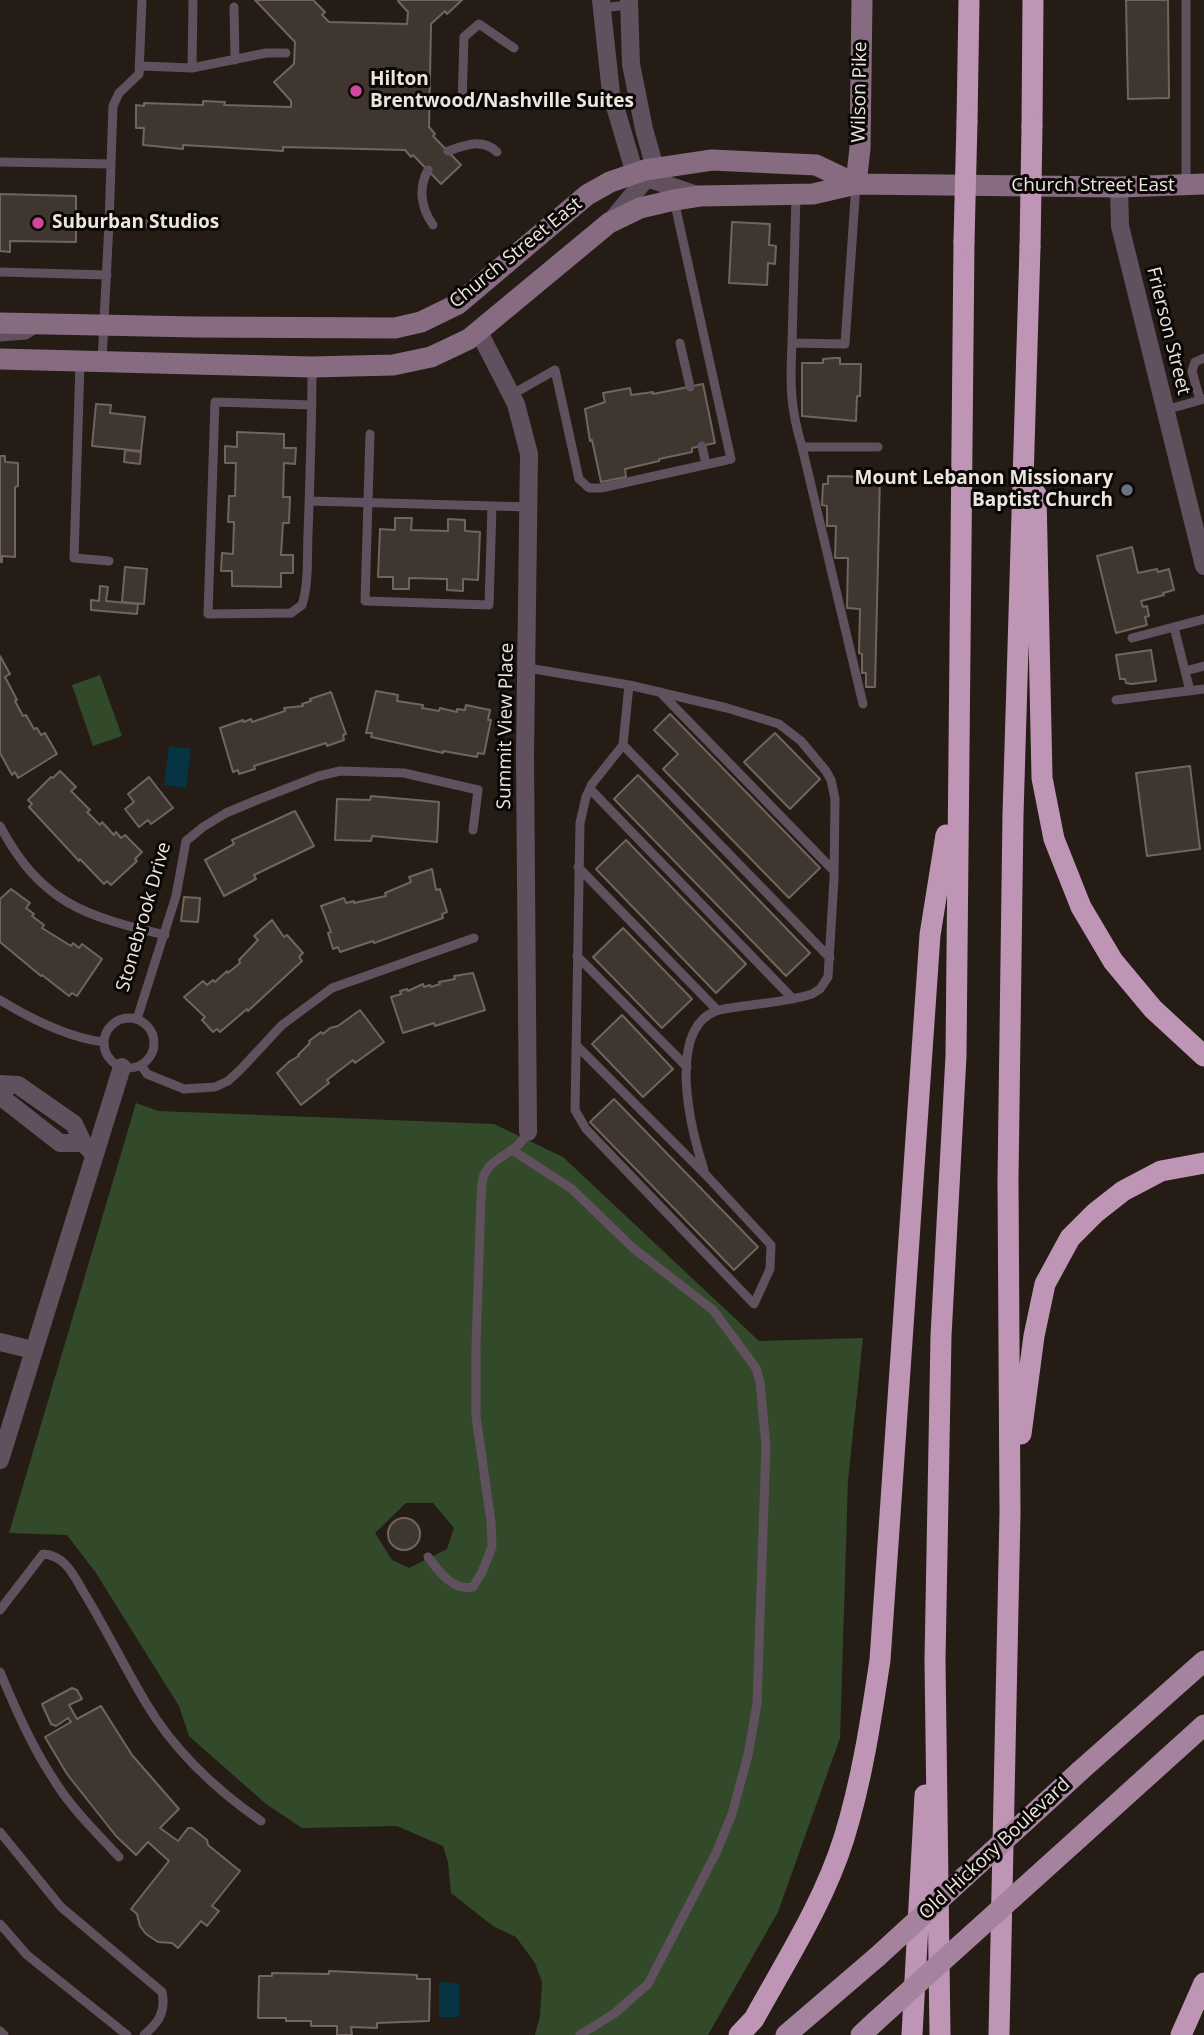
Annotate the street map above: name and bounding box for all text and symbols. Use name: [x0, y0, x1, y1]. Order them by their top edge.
street label: Wilson Pike: [848, 41, 872, 143]
place label: Hilton Brentwood/Nashville Suites: [370, 69, 634, 113]
marker: Hilton Brentwood/Nashville Suites: [348, 83, 364, 99]
street label: Church Street East: [1011, 175, 1175, 197]
street label: Church Street East: [445, 193, 587, 313]
place label: Suburban Studios: [52, 212, 219, 234]
marker: Suburban Studios: [30, 215, 46, 231]
street label: Frierson Street: [1141, 265, 1195, 397]
place label: Mount Lebanon Missionary Baptist Church: [854, 468, 1113, 512]
marker: Mount Lebanon Missionary Baptist Church: [1119, 482, 1135, 498]
street label: Summit View Place: [493, 642, 519, 810]
street label: Stonebrook Drive: [112, 840, 176, 994]
street label: Old Hickory Boulevard: [915, 1773, 1075, 1925]

